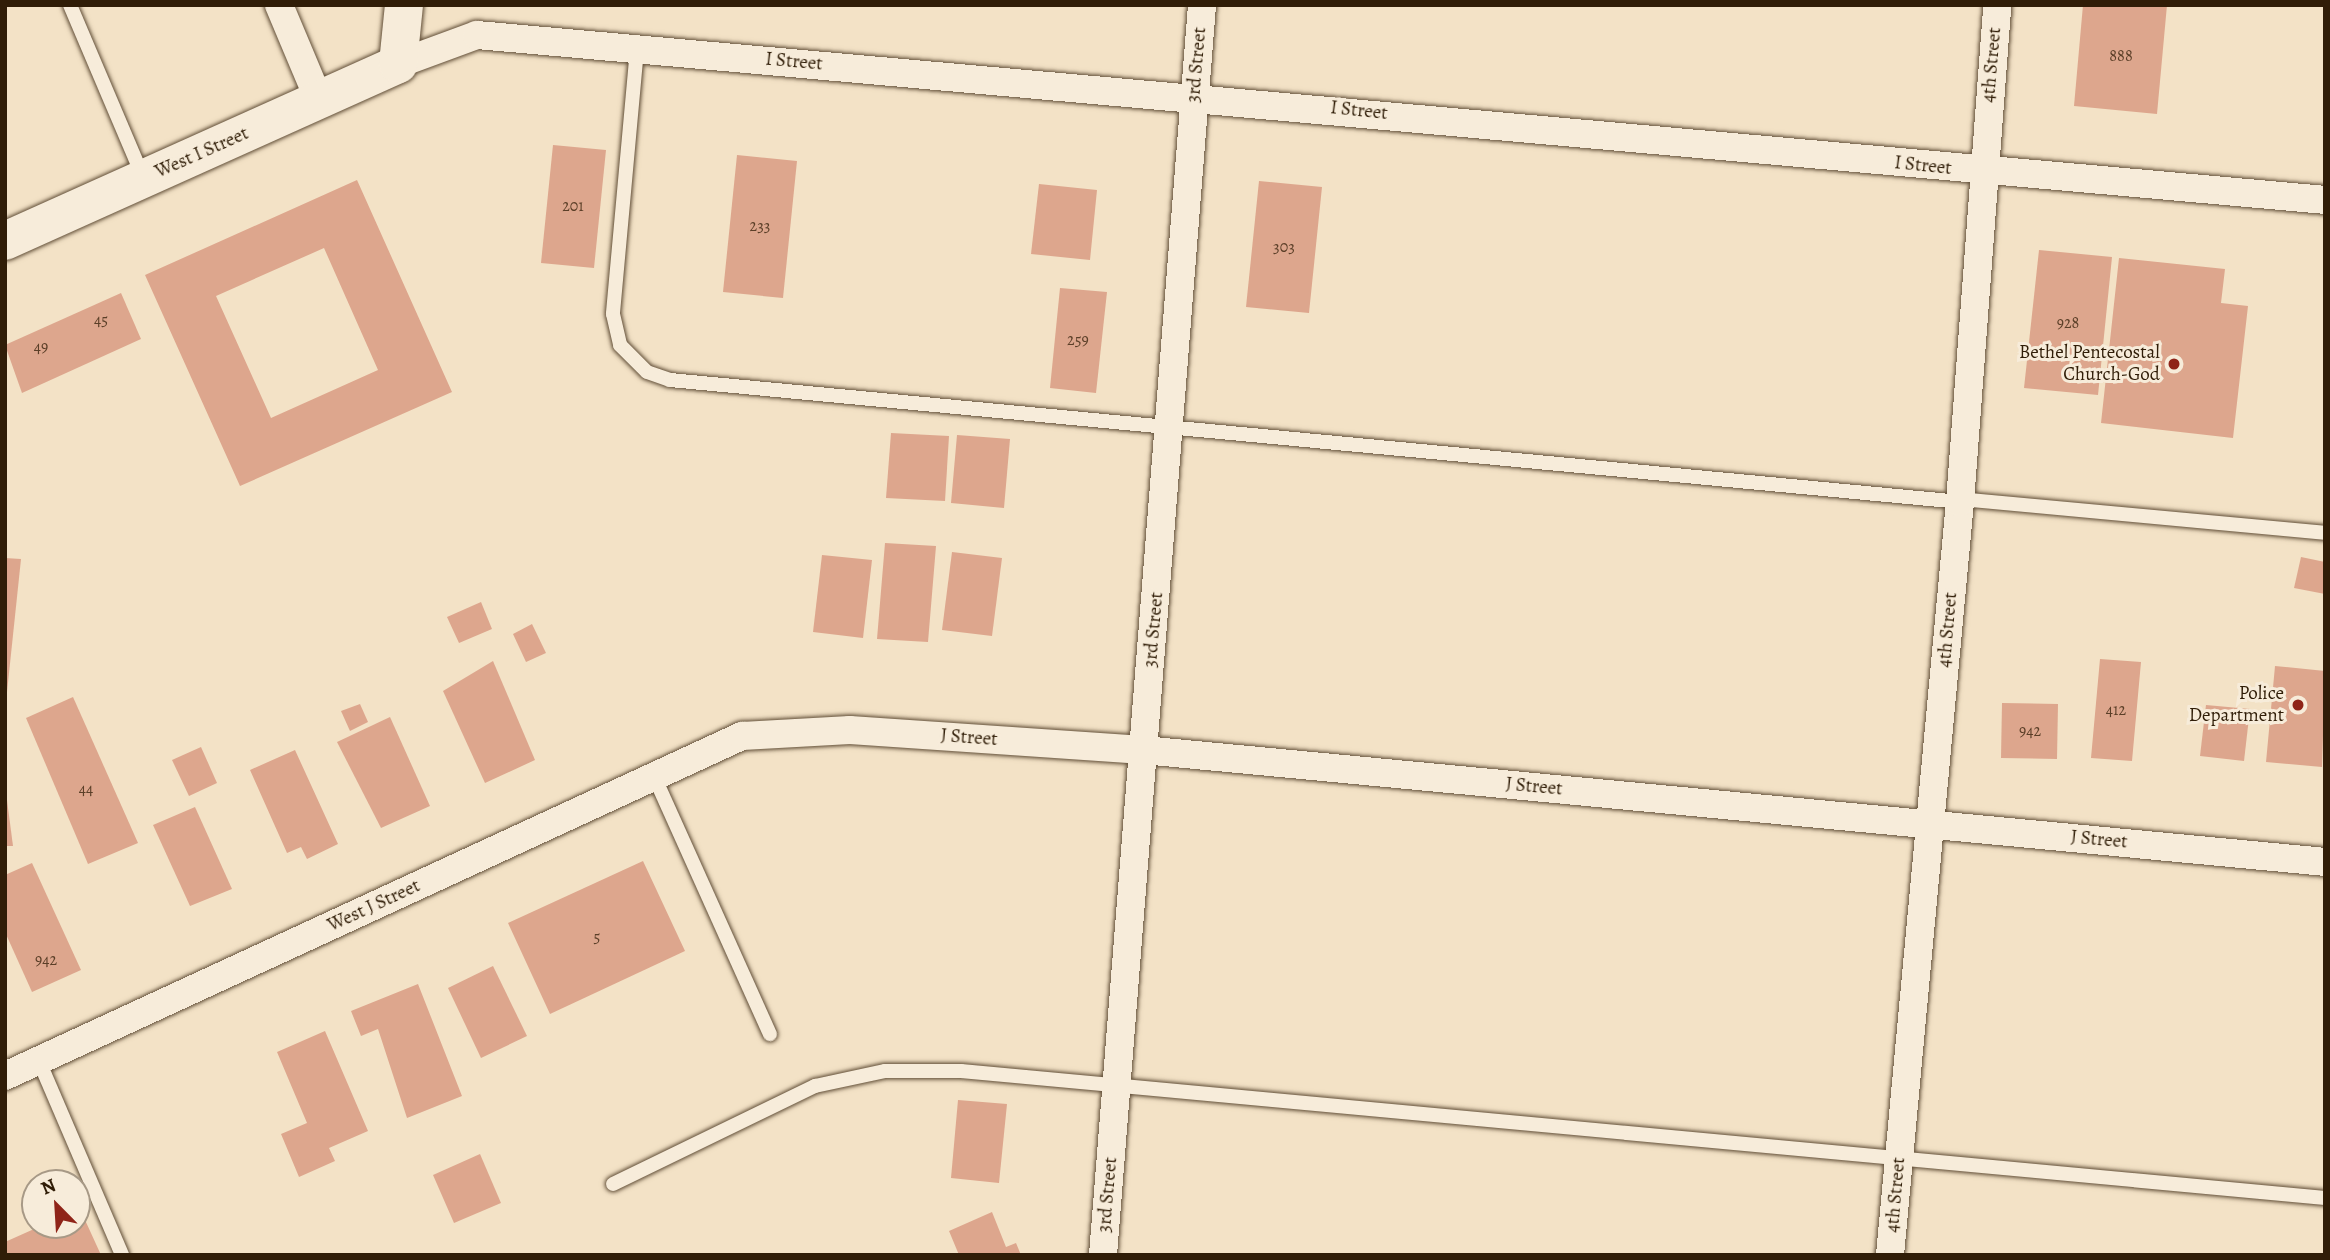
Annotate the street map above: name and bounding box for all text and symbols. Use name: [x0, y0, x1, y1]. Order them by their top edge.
street label: 3rd Street: [1182, 26, 1212, 104]
street label: 4th Street: [1977, 26, 2007, 104]
house number: 888: [2109, 46, 2133, 66]
street label: I Street: [764, 48, 824, 76]
street label: I Street: [1329, 97, 1389, 125]
street label: West I Street: [152, 122, 252, 184]
street label: I Street: [1893, 152, 1953, 180]
house number: 201: [562, 196, 584, 216]
house number: 233: [750, 216, 770, 236]
house number: 303: [1273, 237, 1295, 257]
house number: 45: [94, 310, 108, 330]
house number: 928: [2057, 313, 2079, 333]
house number: 259: [1067, 330, 1089, 350]
house number: 49: [34, 337, 48, 357]
place label: Bethel Pentecostal Church-God: [2019, 342, 2160, 386]
marker: Bethel Pentecostal Church-God: [2166, 356, 2182, 372]
street label: 3rd Street: [1139, 591, 1169, 669]
street label: 4th Street: [1933, 591, 1963, 669]
place label: Police Department: [2189, 683, 2284, 727]
marker: Police Department: [2290, 697, 2306, 713]
house number: 412: [2106, 700, 2126, 720]
house number: 942: [2019, 721, 2041, 741]
street label: J Street: [940, 725, 998, 751]
street label: J Street: [1505, 773, 1563, 801]
house number: 44: [79, 779, 93, 799]
street label: J Street: [2070, 826, 2128, 854]
street label: West J Street: [324, 875, 424, 937]
house number: 5: [594, 927, 600, 947]
house number: 942: [35, 950, 57, 970]
street label: 3rd Street: [1093, 1156, 1123, 1234]
street label: 4th Street: [1881, 1156, 1911, 1234]
north arrow: [21, 1169, 91, 1239]
text: N: [37, 1172, 60, 1201]

